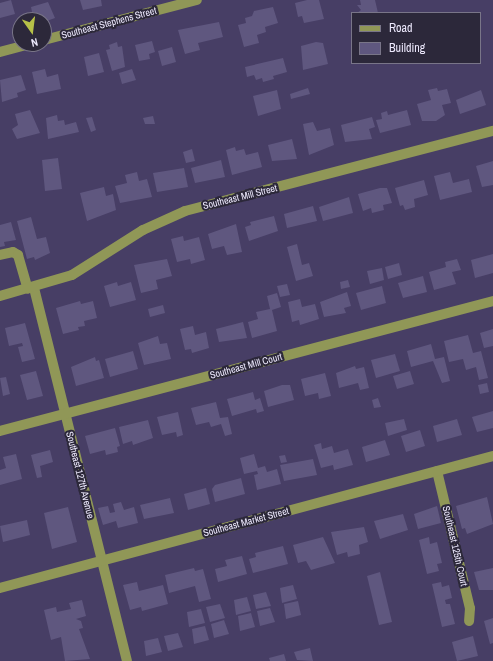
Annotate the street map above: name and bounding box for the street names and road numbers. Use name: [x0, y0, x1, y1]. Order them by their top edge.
street label: Southeast Stephens Street: [60, 5, 158, 41]
street label: Southeast Mill Street: [202, 182, 278, 212]
street label: Southeast Mill Court: [209, 351, 283, 381]
street label: Southeast 127th Avenue: [63, 430, 97, 520]
street label: Southeast Market Street: [202, 505, 290, 539]
street label: Southeast 125th Court: [440, 505, 470, 587]

